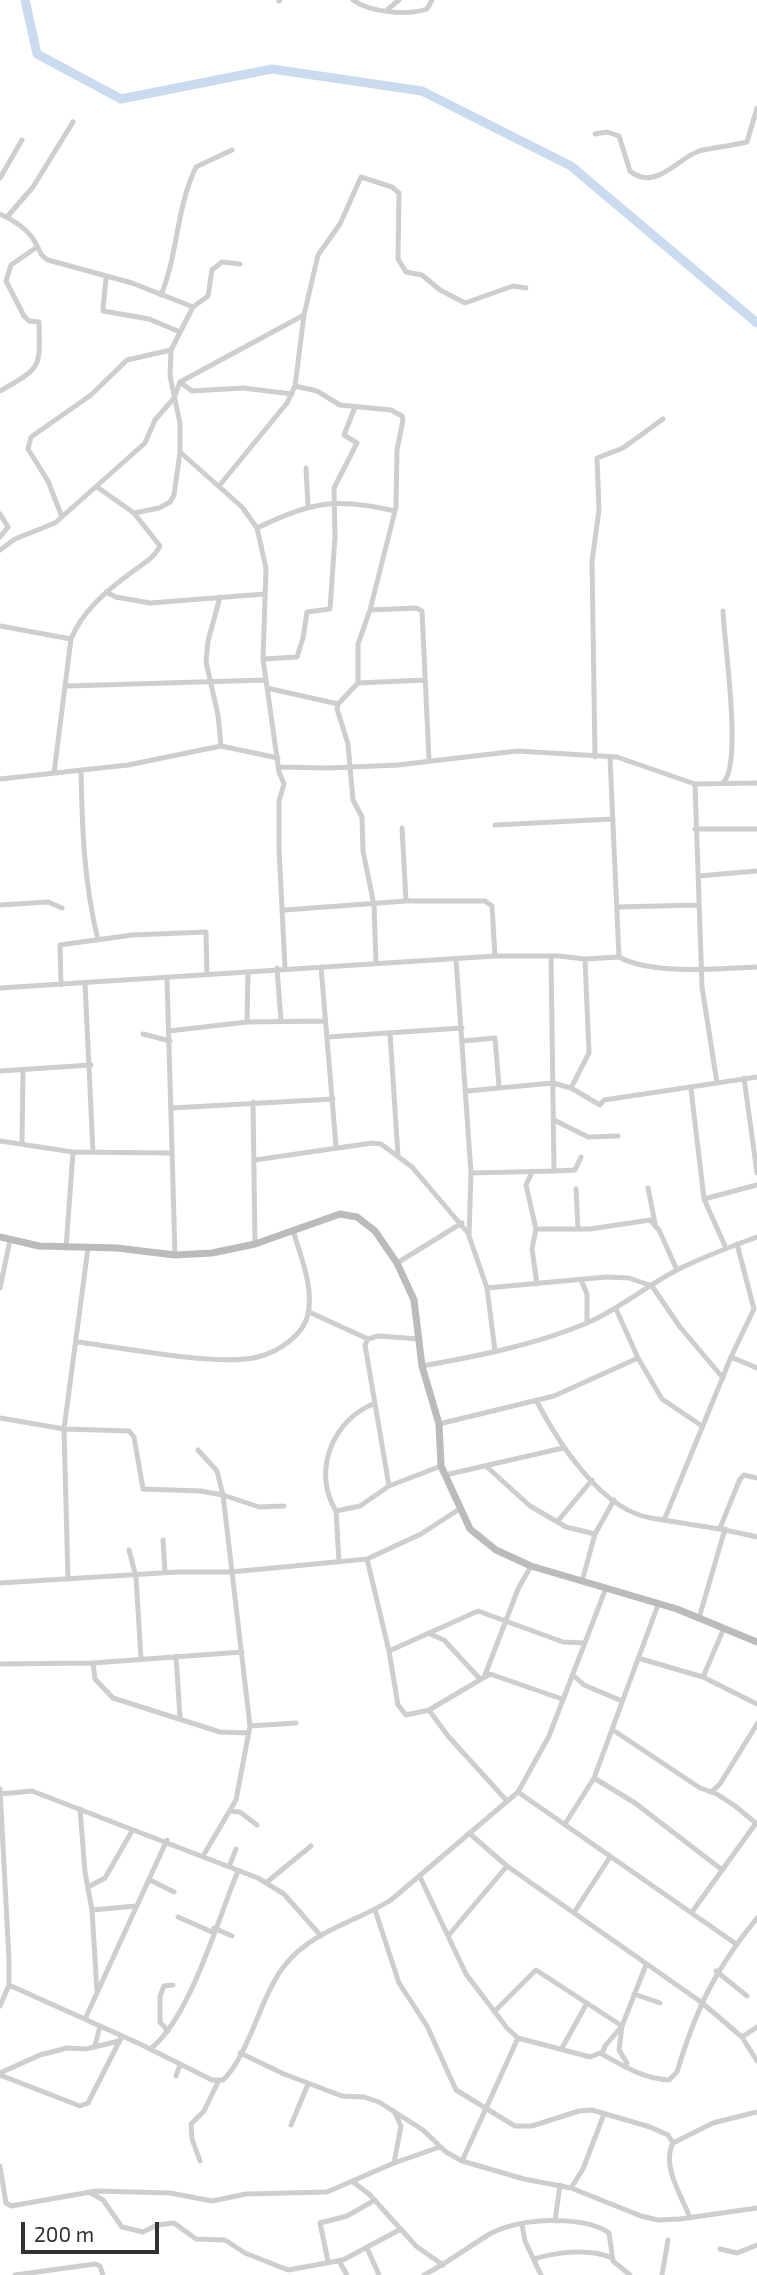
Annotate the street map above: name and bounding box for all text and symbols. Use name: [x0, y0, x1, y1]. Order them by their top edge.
scale bar: [24, 2208, 163, 2252]
text: 200 m: [34, 2221, 94, 2246]

